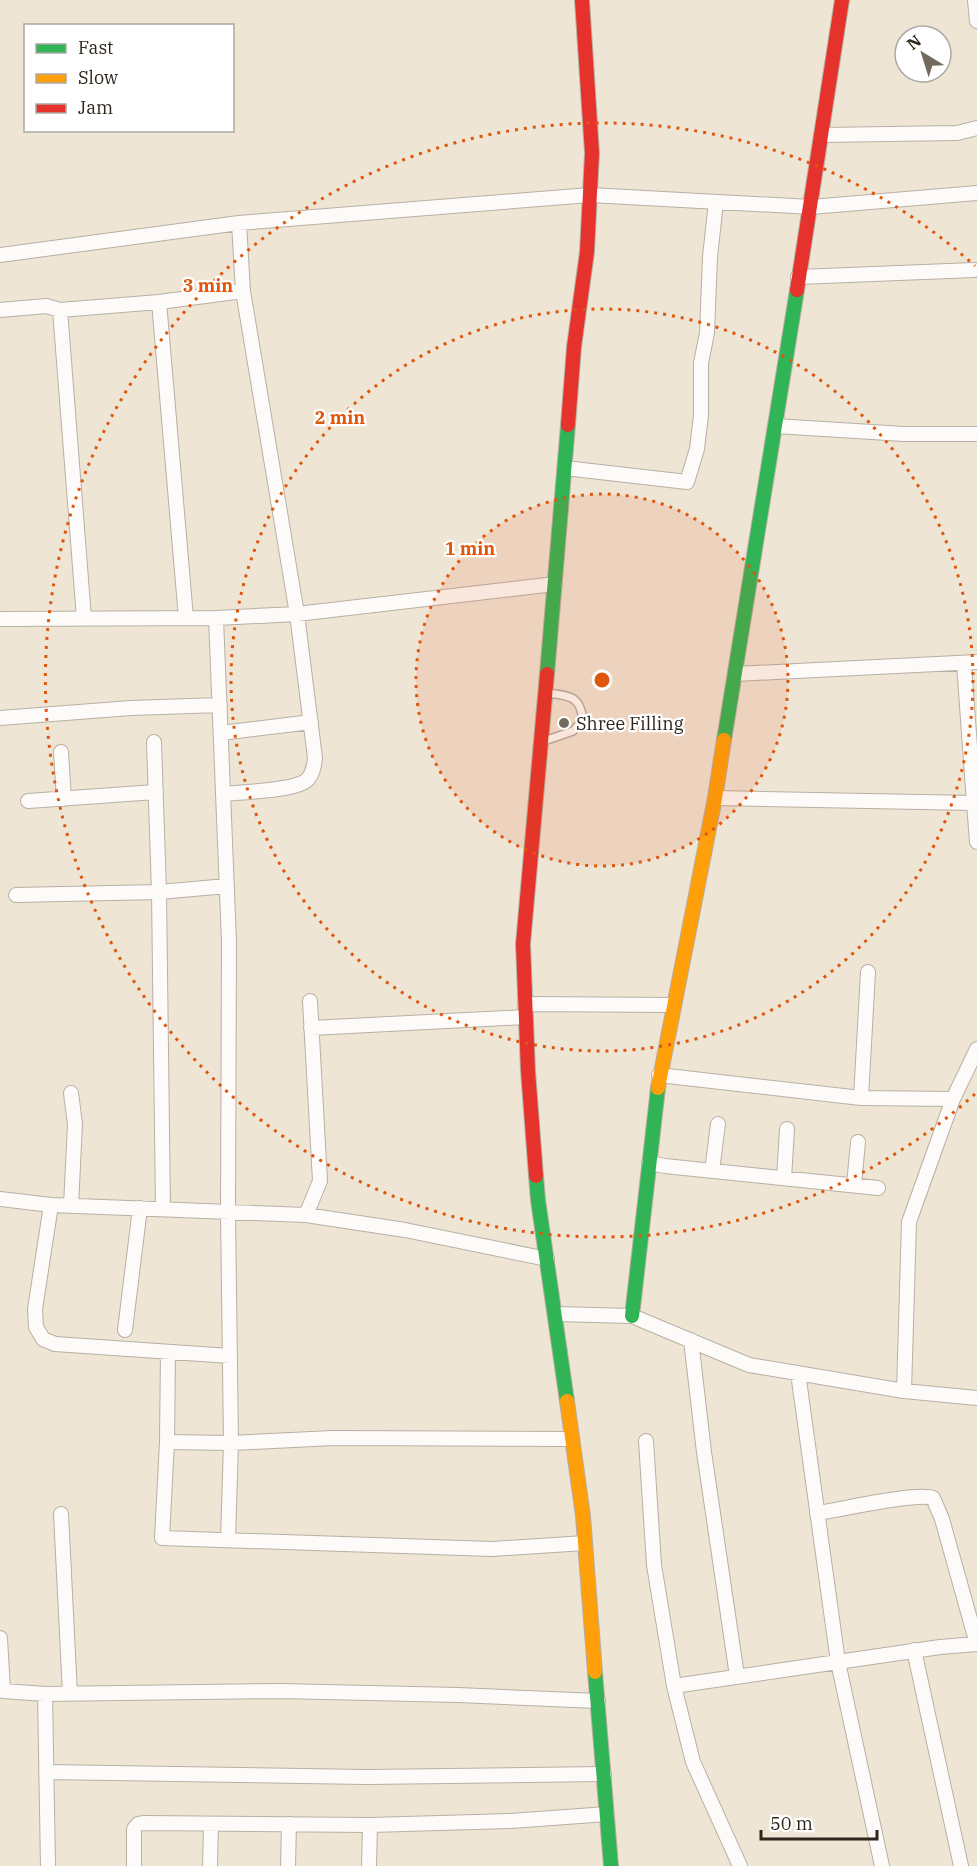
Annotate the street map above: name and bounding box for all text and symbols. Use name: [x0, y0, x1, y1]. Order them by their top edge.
legend: [24, 24, 234, 132]
north arrow: [893, 24, 953, 84]
text: N: [903, 30, 925, 54]
text: Fast: [78, 36, 113, 59]
text: Slow: [78, 66, 118, 89]
text: Jam: [78, 96, 113, 119]
text: 3 min: [183, 274, 233, 297]
text: 2 min: [315, 406, 365, 429]
text: 1 min: [445, 537, 495, 560]
centre of rings: [592, 670, 612, 690]
place label: Shree Filling: [576, 712, 684, 735]
marker: Shree Filling: [557, 716, 571, 730]
scale bar: [761, 1803, 876, 1841]
text: 50 m: [770, 1812, 813, 1835]

